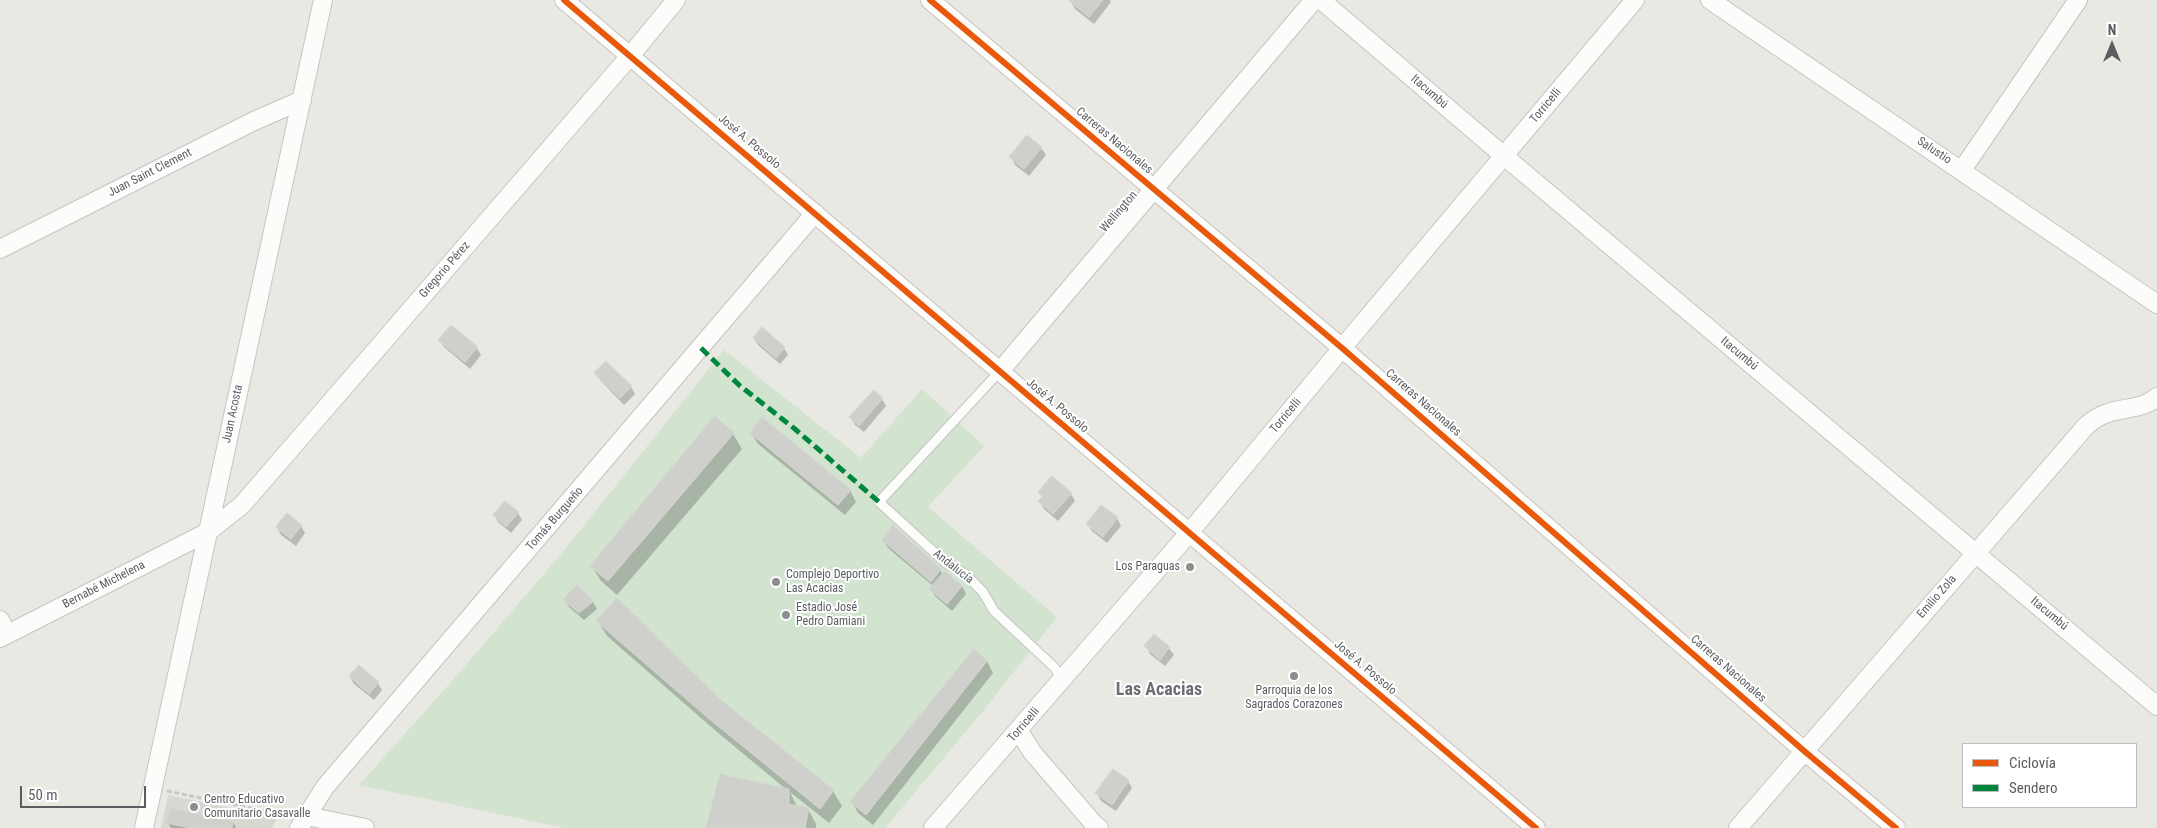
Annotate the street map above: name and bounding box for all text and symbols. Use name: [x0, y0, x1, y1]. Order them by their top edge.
north arrow: [2087, 20, 2137, 70]
text: N: [2108, 22, 2116, 38]
street label: Itacumbú: [1408, 72, 1450, 112]
street label: Torricelli: [1527, 86, 1565, 126]
street label: Carreras Nacionales: [1073, 105, 1155, 177]
street label: José A. Possolo: [715, 112, 783, 172]
street label: Salustio: [1914, 134, 1954, 168]
street label: Juan Saint Clement: [106, 146, 194, 200]
street label: Wellington: [1097, 188, 1141, 236]
street label: Gregorio Pérez: [417, 239, 473, 301]
street label: Itacumbú: [1717, 334, 1761, 374]
street label: Carreras Nacionales: [1382, 366, 1464, 440]
street label: José A. Possolo: [1023, 376, 1091, 436]
street label: Juan Acosta: [220, 384, 246, 444]
street label: Torricelli: [1267, 396, 1305, 436]
street label: Tomás Burgueño: [523, 484, 587, 554]
street label: Andalucía: [930, 547, 976, 587]
street label: Bernabé Michelena: [60, 558, 148, 612]
place label: Los Paraguas: [1116, 560, 1180, 574]
marker: Los Paraguas: [1184, 561, 1196, 573]
place label: Complejo Deportivo Las Acacias: [786, 568, 879, 596]
street label: Emilio Zola: [1914, 572, 1960, 622]
marker: Complejo Deportivo Las Acacias: [770, 576, 782, 588]
street label: Itacumbú: [2027, 594, 2071, 634]
place label: Estadio José Pedro Damiani: [796, 601, 865, 629]
marker: Estadio José Pedro Damiani: [780, 609, 792, 621]
street label: Carreras Nacionales: [1687, 632, 1769, 706]
street label: José A. Possolo: [1331, 638, 1399, 698]
marker: Parroquia de los Sagrados Corazones: [1288, 670, 1300, 682]
district label: Las Acacias: [1116, 679, 1202, 701]
place label: Parroquia de los Sagrados Corazones: [1245, 684, 1343, 712]
street label: Torricelli: [1005, 705, 1043, 745]
legend: [1962, 743, 2137, 808]
text: Ciclovía: [2009, 754, 2056, 772]
scale bar: [22, 776, 149, 808]
text: Sendero: [2009, 779, 2058, 797]
text: 50 m: [28, 786, 58, 804]
place label: Centro Educativo Comunitario Casavalle: [204, 793, 310, 821]
marker: Centro Educativo Comunitario Casavalle: [188, 801, 200, 813]

